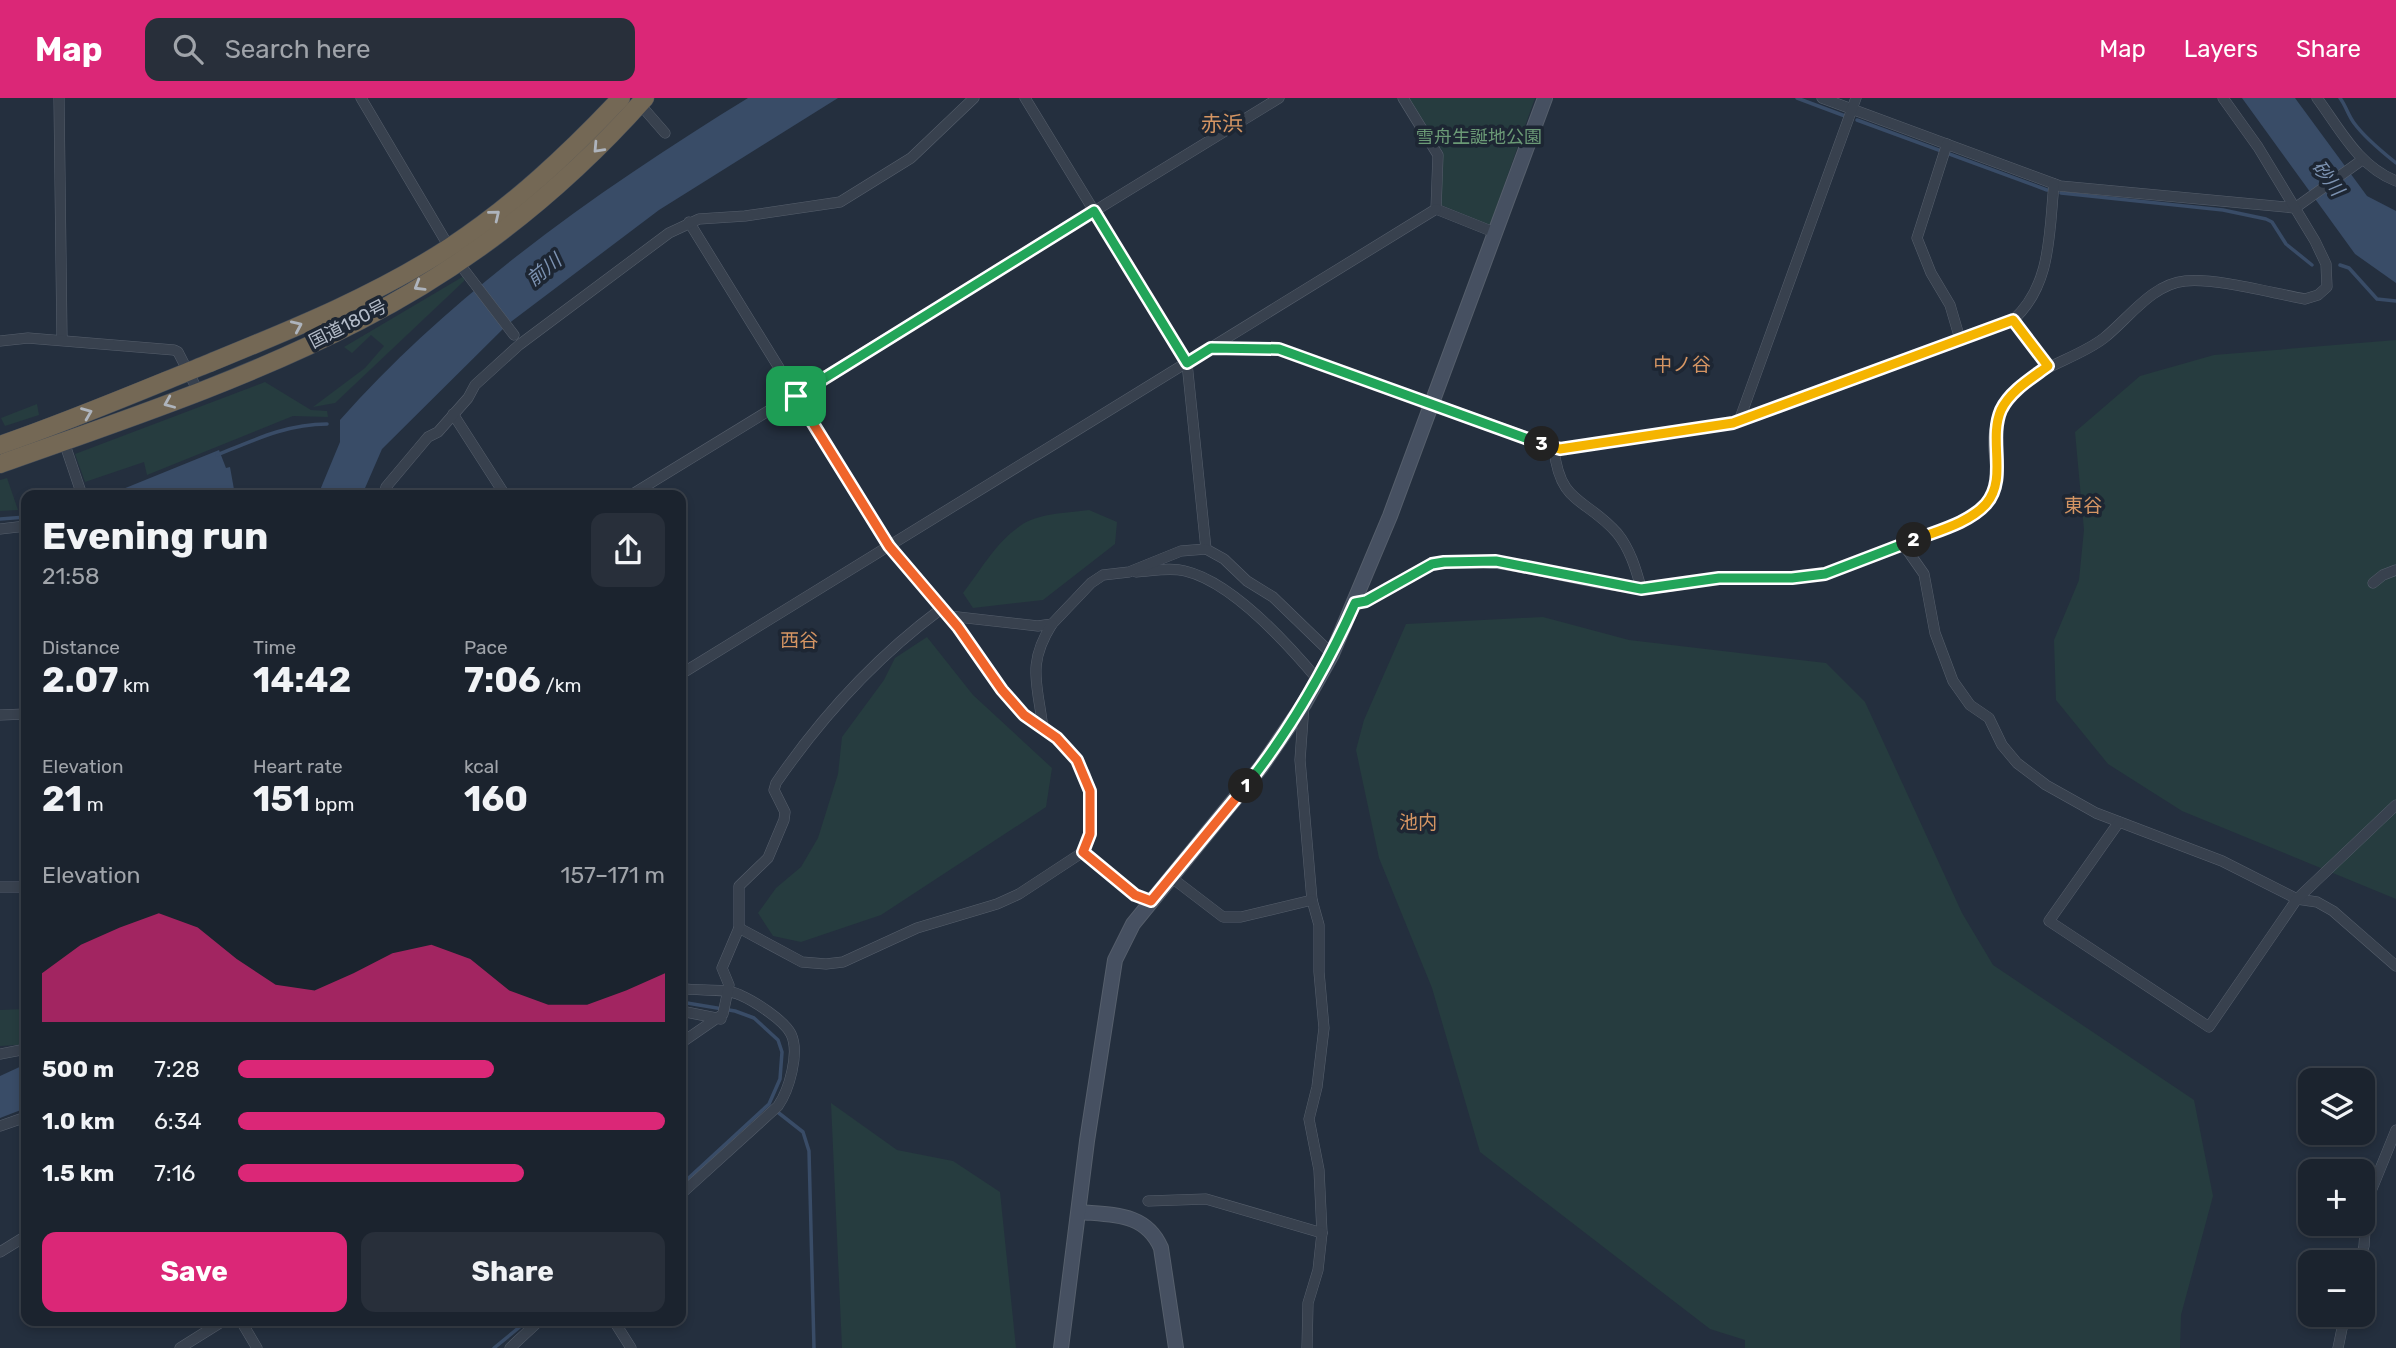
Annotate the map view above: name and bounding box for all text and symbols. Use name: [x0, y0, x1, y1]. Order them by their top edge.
search box: [145, 18, 635, 81]
text: Map: [35, 30, 103, 69]
icon: search: [169, 30, 207, 68]
text: Search here: [225, 34, 370, 65]
text: Map: [2099, 35, 2146, 63]
text: Layers: [2184, 35, 2258, 63]
text: Share: [2296, 35, 2361, 63]
district label: 赤浜: [1201, 111, 1243, 136]
park label: 雪舟生誕地公園: [1416, 126, 1542, 148]
one-way arrow: [594, 140, 607, 153]
water label: 砂川: [2307, 156, 2350, 202]
one-way arrow: [487, 210, 499, 223]
water label: 前川: [522, 248, 568, 291]
one-way arrow: [413, 278, 426, 291]
street label: 国道180号: [305, 295, 391, 353]
one-way arrow: [290, 321, 302, 335]
district label: 中ノ谷: [1653, 353, 1711, 376]
pin: [766, 366, 826, 426]
icon: arrive: [777, 377, 815, 415]
one-way arrow: [163, 395, 176, 409]
one-way arrow: [80, 408, 92, 422]
pin: 3: [1524, 426, 1560, 462]
text: 3: [1535, 432, 1548, 455]
district label: 東谷: [2064, 494, 2102, 517]
text: Evening run: [42, 513, 268, 559]
button: share: [591, 513, 665, 587]
pin: 2: [1896, 522, 1932, 558]
text: 2: [1907, 528, 1920, 551]
text: 21:58: [42, 562, 100, 590]
district label: 西谷: [780, 629, 818, 652]
text: Distance: [42, 636, 120, 659]
text: Time: [253, 636, 296, 659]
text: Pace: [464, 636, 508, 659]
text: 2.07: [42, 659, 118, 701]
text: 14:42: [253, 659, 351, 701]
text: 7:06: [464, 659, 541, 701]
text: km: [118, 674, 150, 697]
text: /km: [541, 674, 581, 697]
text: Elevation: [42, 755, 123, 778]
text: Heart rate: [253, 755, 343, 778]
text: kcal: [464, 755, 499, 778]
pin: 1: [1228, 768, 1264, 804]
text: 1: [1241, 774, 1250, 797]
text: 21: [42, 778, 82, 820]
text: 151: [253, 778, 310, 820]
text: 160: [464, 778, 528, 820]
text: m: [82, 793, 104, 816]
text: bpm: [310, 793, 354, 816]
district label: 池内: [1399, 811, 1437, 834]
text: Elevation: [42, 861, 141, 889]
text: 157–171 m: [561, 861, 665, 889]
text: 500 m: [42, 1055, 114, 1083]
text: 7:28: [154, 1055, 200, 1083]
map controls: [2298, 1068, 2375, 1327]
button: layers: [2298, 1068, 2375, 1145]
text: 1.0 km: [42, 1107, 115, 1135]
text: 6:34: [154, 1107, 202, 1135]
text: 1.5 km: [42, 1159, 114, 1187]
text: 7:16: [154, 1159, 195, 1187]
button: +: [2298, 1159, 2375, 1236]
button: Save: [42, 1232, 347, 1312]
button: Share: [361, 1232, 665, 1312]
button: −: [2298, 1250, 2375, 1327]

